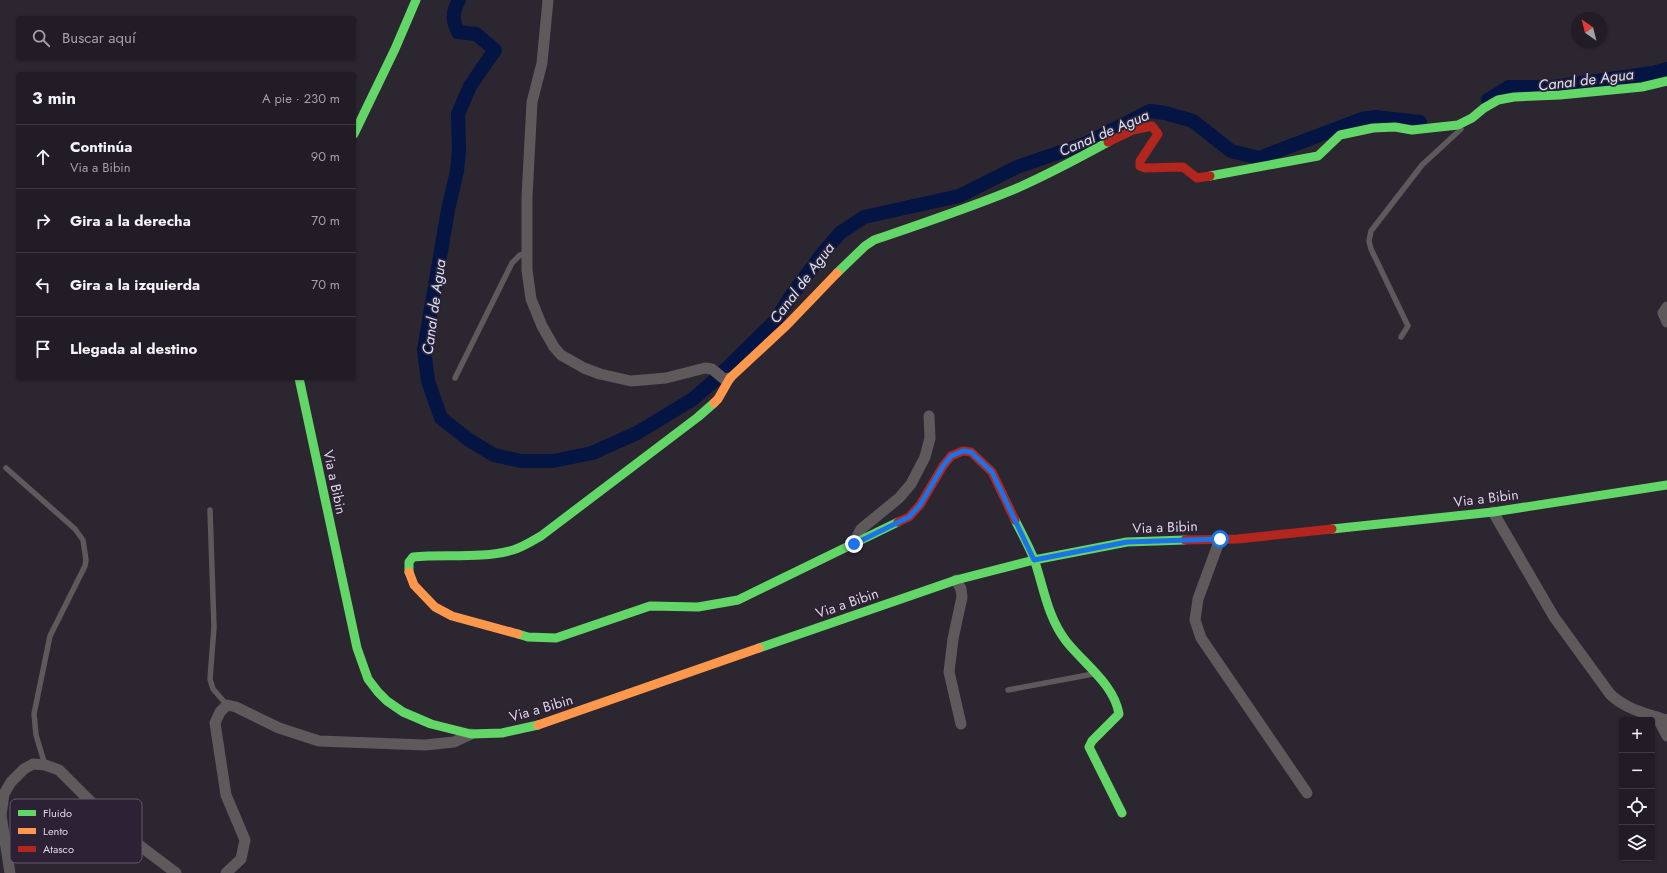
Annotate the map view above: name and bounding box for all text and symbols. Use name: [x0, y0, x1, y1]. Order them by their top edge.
north arrow: [1571, 12, 1607, 48]
search box: [16, 16, 356, 60]
icon: search: [30, 27, 52, 49]
text: Buscar aquí: [62, 27, 136, 49]
water label: Canal de Agua: [1537, 63, 1636, 97]
text: 3 min: [32, 86, 76, 110]
text: A pie · 230 m: [262, 89, 340, 108]
water label: Canal de Agua: [1055, 104, 1153, 162]
text: Continúa: [70, 136, 132, 158]
icon: ahead: [32, 146, 54, 168]
text: 90 m: [311, 147, 340, 166]
text: Via a Bibin: [70, 158, 131, 177]
icon: right: [32, 210, 54, 232]
text: Gira a la derecha: [70, 210, 191, 232]
text: 70 m: [311, 211, 340, 230]
water label: Canal de Agua: [764, 237, 840, 328]
water label: Canal de Agua: [416, 257, 452, 356]
icon: left: [32, 274, 54, 296]
text: Gira a la izquierda: [70, 274, 200, 296]
text: 70 m: [311, 275, 340, 294]
icon: arrive: [32, 338, 54, 360]
text: Llegada al destino: [70, 338, 197, 360]
street label: Via a Bibin: [318, 448, 352, 516]
street label: Via a Bibin: [1452, 484, 1520, 512]
street label: Via a Bibin: [1132, 516, 1198, 538]
route start: [1211, 530, 1229, 548]
route end: [845, 535, 863, 553]
street label: Via a Bibin: [813, 583, 881, 623]
street label: Via a Bibin: [507, 689, 575, 727]
map controls: [1619, 717, 1655, 861]
button: +: [1619, 717, 1655, 753]
button: −: [1619, 753, 1655, 789]
button: locate: [1619, 789, 1655, 825]
legend: [10, 799, 142, 863]
text: Fluido: [43, 805, 72, 821]
text: Lento: [43, 823, 68, 839]
button: layers: [1619, 825, 1655, 861]
text: Atasco: [43, 841, 74, 857]

